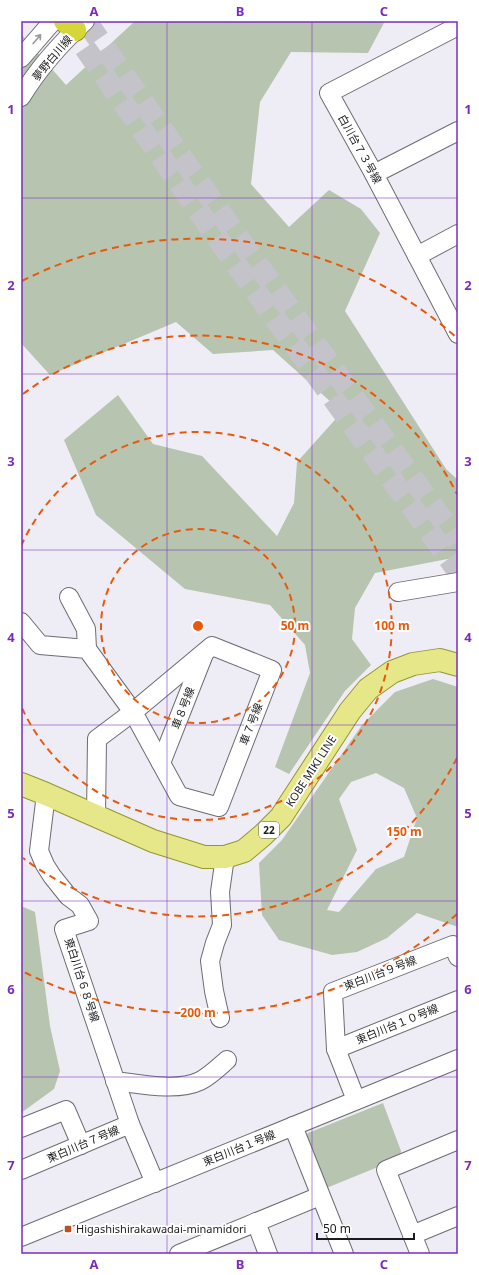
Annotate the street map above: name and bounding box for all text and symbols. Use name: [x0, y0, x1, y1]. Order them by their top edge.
text: A: [90, 2, 99, 20]
text: B: [236, 2, 244, 20]
text: C: [380, 2, 388, 20]
street label: 夢野白川線: [28, 32, 75, 84]
one-way arrow: [32, 34, 41, 45]
text: 1: [7, 100, 15, 118]
text: 1: [464, 100, 472, 118]
street label: 白川台７３号線: [335, 111, 386, 186]
text: 2: [7, 276, 15, 294]
text: 2: [464, 276, 472, 294]
text: 3: [7, 452, 15, 470]
text: 3: [464, 452, 472, 470]
text: 50 m: [281, 617, 309, 634]
text: 100 m: [374, 617, 410, 634]
centre of rings: [191, 619, 205, 633]
text: 4: [7, 628, 15, 646]
text: 4: [464, 628, 472, 646]
street label: 車８号線: [168, 685, 197, 731]
street label: 車７号線: [236, 701, 265, 747]
street label: KOBE MIKI LINE: [282, 732, 339, 809]
text: 5: [7, 804, 15, 822]
text: 5: [464, 804, 472, 822]
road number: 22: [259, 822, 279, 838]
text: 150 m: [386, 823, 422, 840]
street label: 東白川台６８号線: [62, 936, 103, 1024]
street label: 東白川台９号線: [341, 952, 418, 993]
text: 6: [7, 980, 15, 998]
text: 6: [464, 980, 472, 998]
street label: 東白川台１０号線: [353, 1000, 440, 1047]
text: 200 m: [180, 1004, 216, 1021]
street label: 東白川台７号線: [44, 1122, 121, 1165]
street label: 東白川台１号線: [200, 1126, 277, 1169]
text: 7: [7, 1156, 15, 1174]
text: 7: [464, 1156, 472, 1174]
scale bar: [317, 1215, 414, 1241]
text: 50 m: [323, 1220, 351, 1237]
place label: Higashishirakawadai-minamidori: [76, 1221, 246, 1236]
marker: Higashishirakawadai-minamidori: [63, 1224, 73, 1234]
text: A: [90, 1255, 99, 1273]
text: B: [236, 1255, 244, 1273]
text: C: [380, 1255, 388, 1273]

